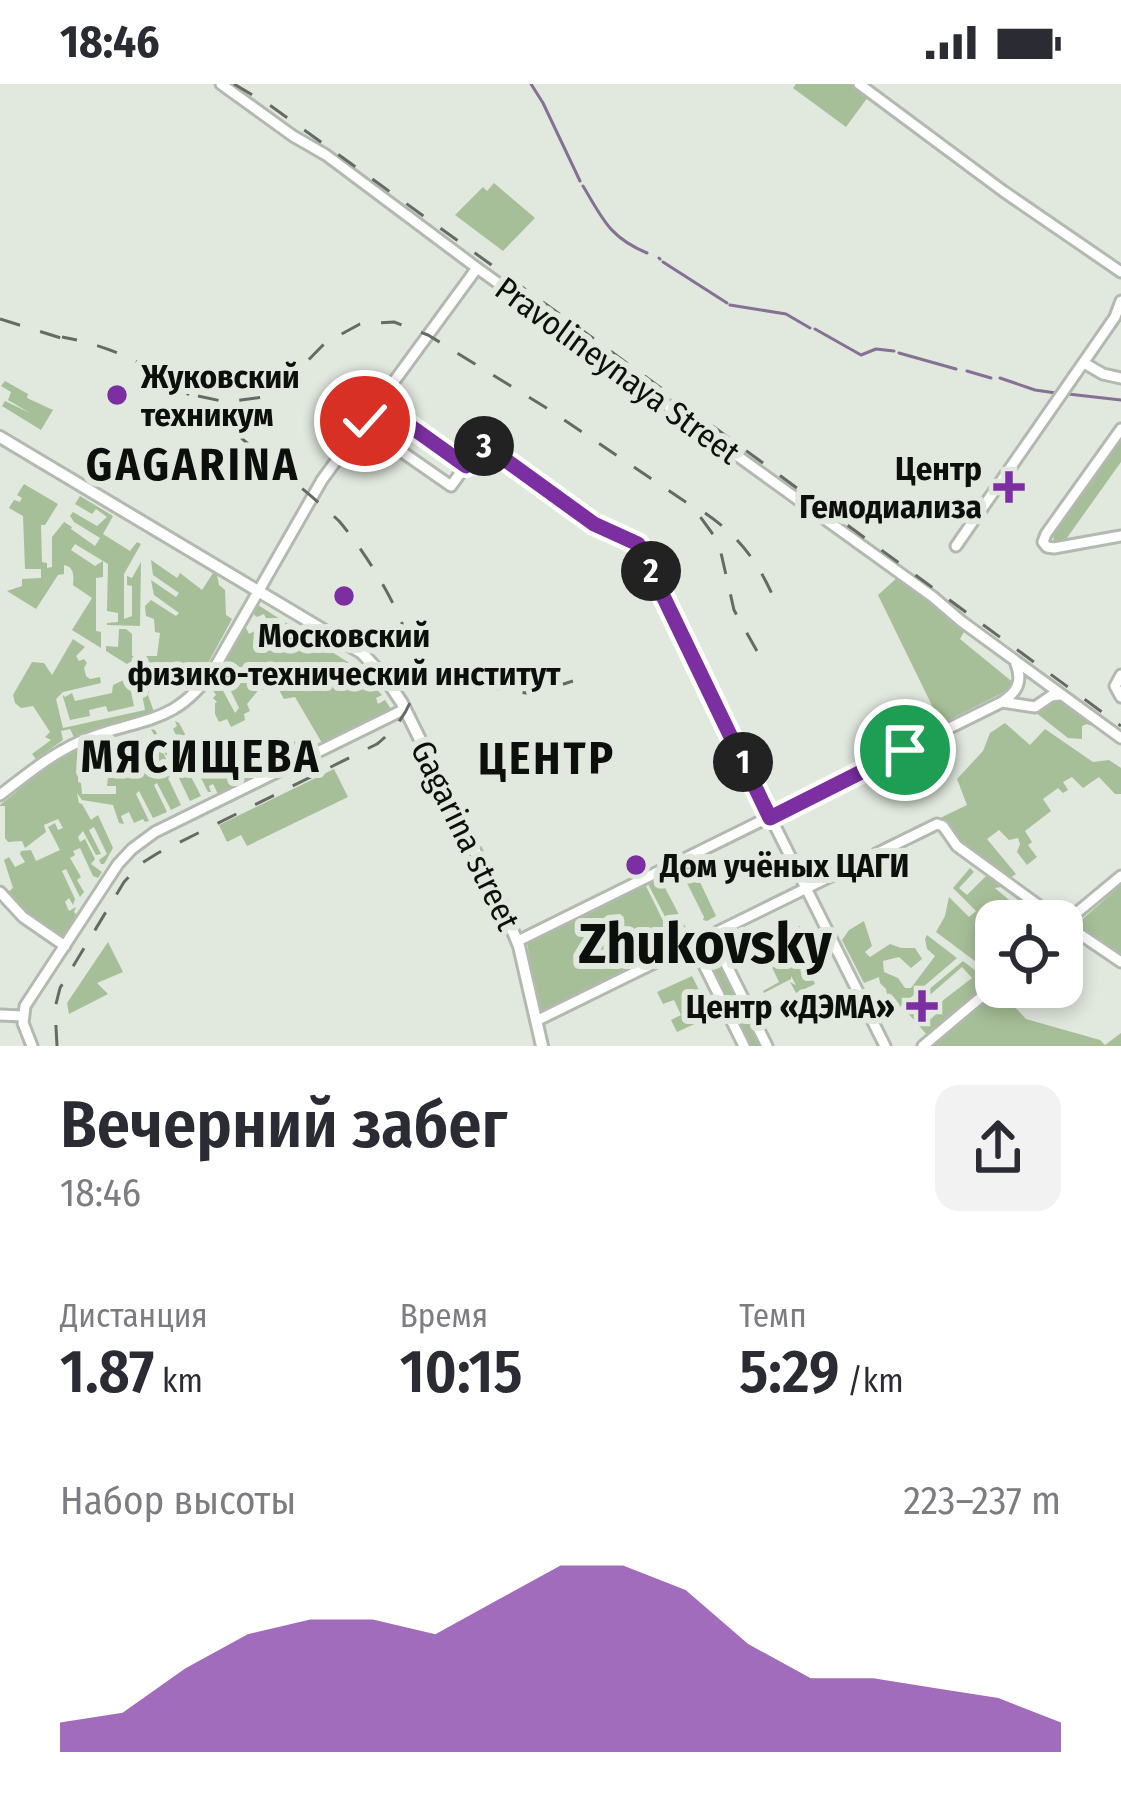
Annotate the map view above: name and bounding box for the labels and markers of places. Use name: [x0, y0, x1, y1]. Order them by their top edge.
place label: Жуковский техникум: [140, 357, 300, 435]
pin: [314, 370, 416, 472]
marker: Жуковский техникум: [104, 382, 130, 408]
pin: 3: [454, 416, 514, 476]
place label: Центр Гемодиализа: [799, 449, 982, 527]
marker: Центр Гемодиализа: [993, 471, 1025, 503]
pin: 2: [621, 541, 681, 601]
marker: Московский физико-технический институт: [331, 583, 357, 609]
place label: Московский физико-технический институт: [128, 616, 561, 694]
pin: [854, 699, 956, 801]
pin: 1: [713, 732, 773, 792]
place label: Дом учёных ЦАГИ: [659, 846, 909, 886]
marker: Дом учёных ЦАГИ: [623, 852, 649, 878]
place label: Центр «ДЭМА»: [686, 987, 895, 1027]
marker: Центр «ДЭМА»: [906, 990, 938, 1022]

